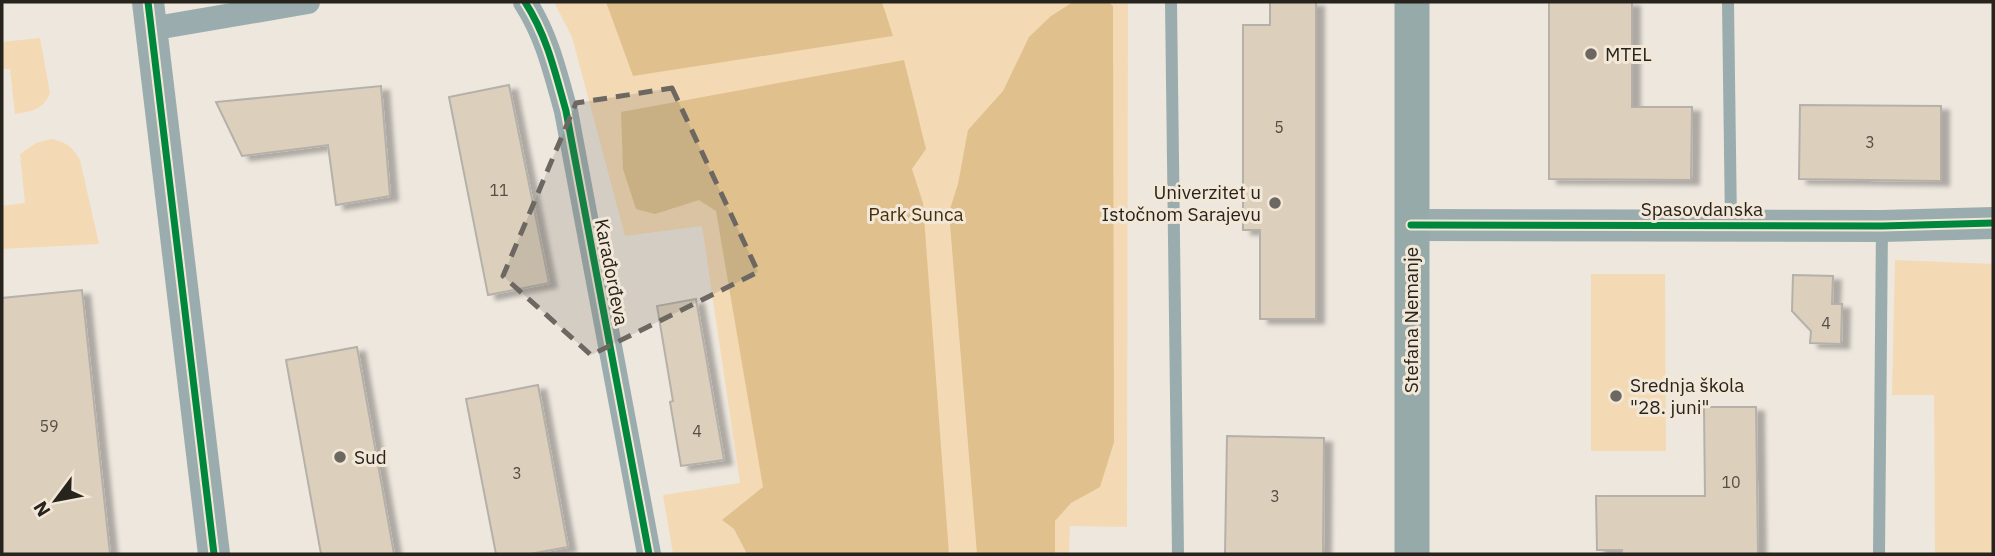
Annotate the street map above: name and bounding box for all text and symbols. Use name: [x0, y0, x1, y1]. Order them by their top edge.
place label: MTEL: [1605, 42, 1652, 66]
marker: MTEL: [1583, 46, 1599, 62]
house number: 5: [1274, 117, 1284, 137]
house number: 3: [1865, 132, 1875, 152]
house number: 11: [489, 180, 509, 200]
place label: Univerzitet u Istočnom Sarajevu: [1102, 180, 1261, 226]
marker: Univerzitet u Istočnom Sarajevu: [1267, 195, 1283, 211]
street label: Spasovdanska: [1641, 197, 1763, 221]
park label: Park Sunca: [868, 202, 964, 226]
street label: Karađorđeva: [590, 217, 634, 327]
street label: Stefana Nemanje: [1399, 247, 1423, 393]
house number: 4: [1821, 313, 1831, 333]
place label: Srednja škola "28. juni": [1630, 373, 1744, 419]
marker: Srednja škola "28. juni": [1608, 388, 1624, 404]
house number: 59: [39, 416, 59, 436]
house number: 4: [692, 421, 702, 441]
place label: Sud: [354, 445, 387, 469]
marker: Sud: [332, 449, 348, 465]
house number: 3: [512, 463, 522, 483]
north arrow: [21, 465, 91, 535]
house number: 10: [1721, 472, 1741, 492]
house number: 3: [1270, 486, 1280, 506]
text: N: [28, 497, 55, 521]

